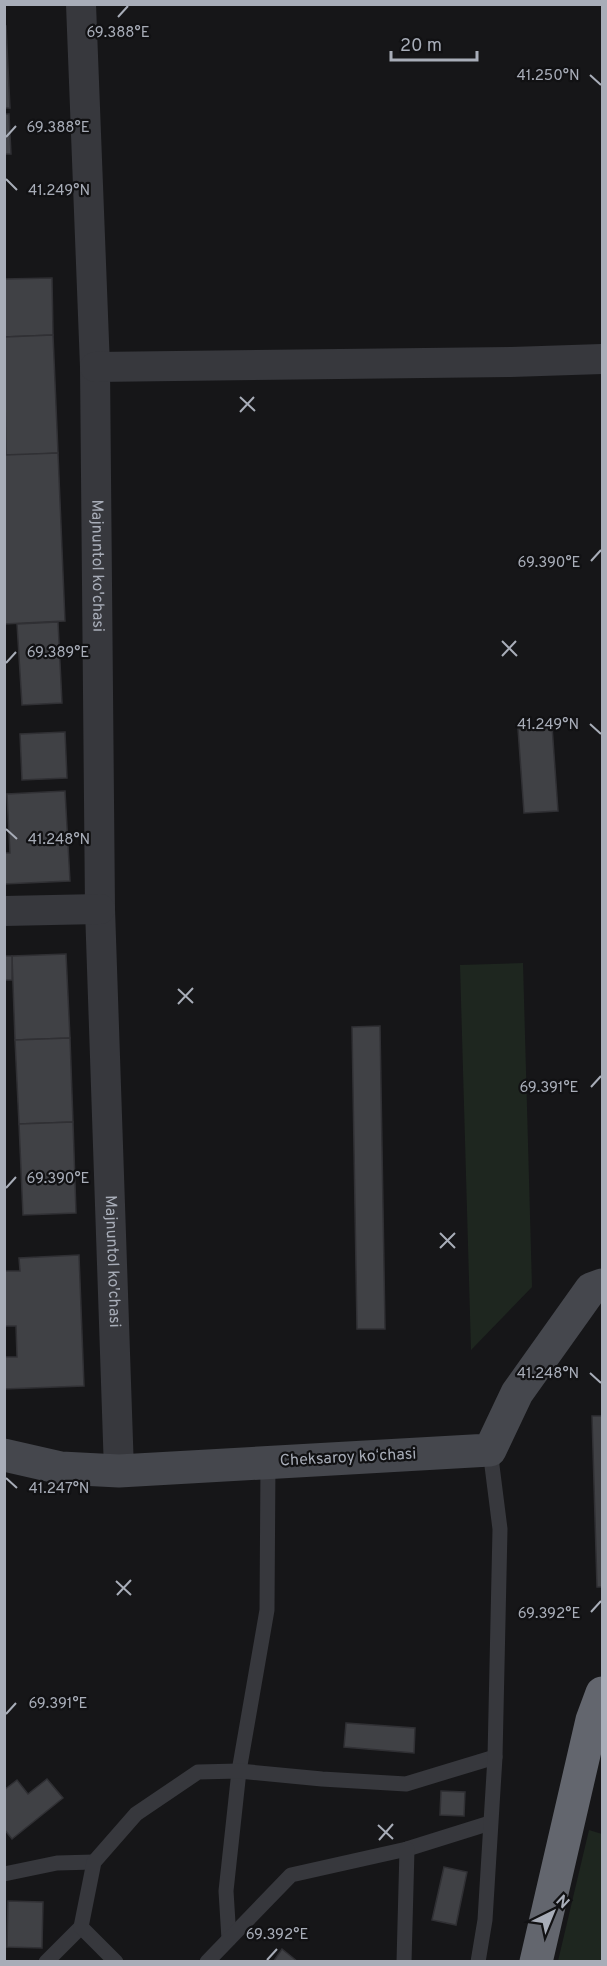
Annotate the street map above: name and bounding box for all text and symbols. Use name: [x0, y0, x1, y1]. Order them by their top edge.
text: 69.388°E: [86, 24, 150, 43]
scale bar: [391, 24, 476, 62]
text: 20 m: [400, 35, 442, 58]
text: 41.250°N: [516, 67, 580, 86]
text: 69.388°E: [26, 119, 90, 138]
text: 41.249°N: [28, 182, 90, 201]
street label: Majnuntol ko'chasi: [86, 499, 107, 632]
text: 69.390°E: [517, 554, 581, 573]
text: 69.389°E: [27, 644, 89, 663]
text: 41.249°N: [517, 716, 579, 735]
text: 41.248°N: [28, 831, 90, 850]
text: 69.391°E: [519, 1079, 579, 1098]
text: 69.390°E: [26, 1170, 90, 1189]
street label: Majnuntol ko'chasi: [100, 1195, 124, 1328]
text: 41.248°N: [517, 1365, 579, 1384]
street label: Cheksaroy koʻchasi: [279, 1444, 417, 1472]
text: 41.247°N: [29, 1480, 89, 1499]
text: 69.392°E: [518, 1605, 580, 1624]
text: 69.391°E: [28, 1695, 88, 1714]
north arrow: [523, 1882, 583, 1942]
text: N: [551, 1891, 573, 1914]
text: 69.392°E: [246, 1926, 308, 1945]

